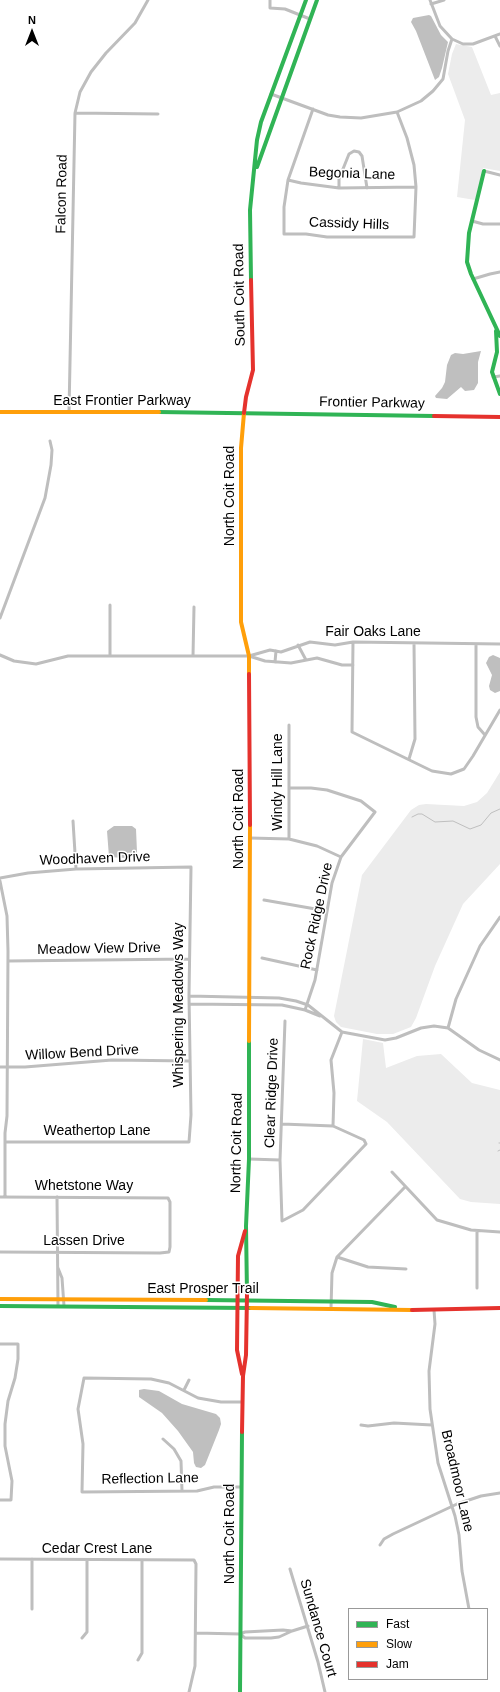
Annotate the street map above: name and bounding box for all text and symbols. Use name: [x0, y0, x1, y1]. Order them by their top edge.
north arrow: [12, 12, 52, 52]
text: N: [28, 14, 36, 26]
street label: Falcon Road: [53, 154, 71, 234]
street label: Begonia Lane: [309, 164, 395, 184]
street label: Cassidy Hills: [309, 214, 389, 234]
street label: South Coit Road: [231, 243, 249, 347]
street label: East Frontier Parkway: [53, 393, 191, 409]
street label: Frontier Parkway: [319, 394, 425, 412]
street label: North Coit Road: [222, 446, 238, 546]
street label: Fair Oaks Lane: [325, 624, 421, 640]
street label: Windy Hill Lane: [270, 733, 286, 831]
street label: North Coit Road: [231, 769, 247, 869]
street label: Woodhaven Drive: [39, 849, 151, 869]
street label: Rock Ridge Drive: [297, 861, 337, 971]
street label: Whispering Meadows Way: [171, 922, 187, 1088]
street label: Meadow View Drive: [37, 940, 161, 958]
street label: Clear Ridge Drive: [262, 1037, 282, 1149]
street label: Willow Bend Drive: [25, 1042, 139, 1064]
street label: North Coit Road: [228, 1093, 246, 1193]
street label: Weathertop Lane: [43, 1123, 151, 1139]
street label: Whetstone Way: [35, 1178, 133, 1194]
street label: Lassen Drive: [43, 1233, 125, 1249]
street label: East Prosper Trail: [147, 1281, 259, 1297]
street label: Broadmoor Lane: [437, 1428, 477, 1534]
street label: Reflection Lane: [101, 1470, 199, 1488]
street label: North Coit Road: [222, 1484, 238, 1584]
street label: Cedar Crest Lane: [42, 1541, 152, 1557]
street label: Sundance Court: [296, 1577, 340, 1679]
legend: [348, 1608, 488, 1680]
text: Fast: [386, 1617, 409, 1631]
text: Slow: [386, 1637, 412, 1651]
text: Jam: [386, 1657, 409, 1671]

